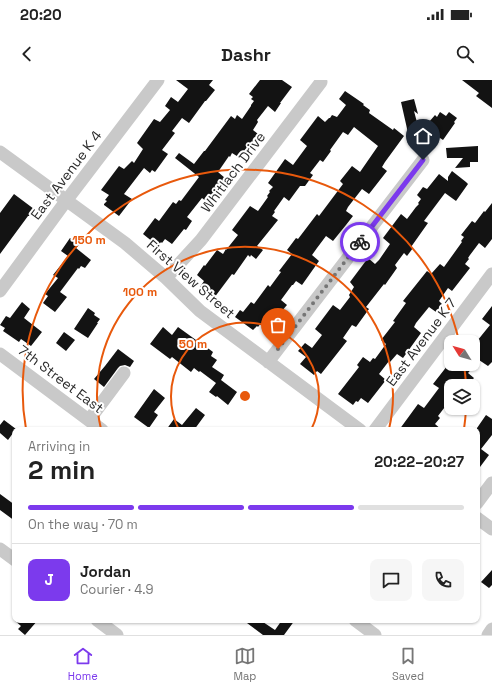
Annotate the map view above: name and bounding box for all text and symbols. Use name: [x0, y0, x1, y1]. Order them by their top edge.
text: 20:20: [20, 5, 62, 24]
icon: back: [16, 43, 38, 65]
text: Dashr: [221, 43, 271, 66]
icon: search: [454, 43, 476, 65]
pin: [406, 119, 440, 160]
icon: home: [412, 125, 434, 147]
street label: East Avenue K 4: [27, 127, 105, 223]
street label: Whitlach Drive: [197, 128, 269, 216]
courier: [340, 222, 380, 262]
icon: bike: [349, 231, 371, 253]
text: 150 m: [72, 232, 106, 248]
street label: First View Street: [143, 236, 239, 322]
text: 100 m: [123, 284, 157, 300]
street label: East Avenue K 7: [382, 294, 460, 390]
pin: [261, 308, 295, 349]
icon: bag: [267, 314, 289, 336]
north arrow: [444, 335, 480, 371]
map controls: [444, 335, 480, 415]
text: 50 m: [179, 336, 207, 352]
street label: 7th Street East: [15, 341, 107, 417]
button: layers: [444, 379, 480, 415]
centre of rings: [238, 389, 252, 403]
text: Arriving in: [28, 438, 90, 455]
text: 20:22–20:27: [374, 452, 464, 471]
text: 2 min: [28, 453, 95, 487]
text: On the way · 70 m: [28, 516, 138, 533]
button: chat: [370, 559, 412, 601]
button: phone: [422, 559, 464, 601]
text: Jordan: [80, 562, 131, 581]
text: J: [44, 570, 54, 589]
text: Courier · 4.9: [80, 581, 154, 598]
tab: Home: [68, 645, 98, 683]
tab: Map: [233, 645, 256, 683]
tab: Saved: [392, 645, 424, 683]

